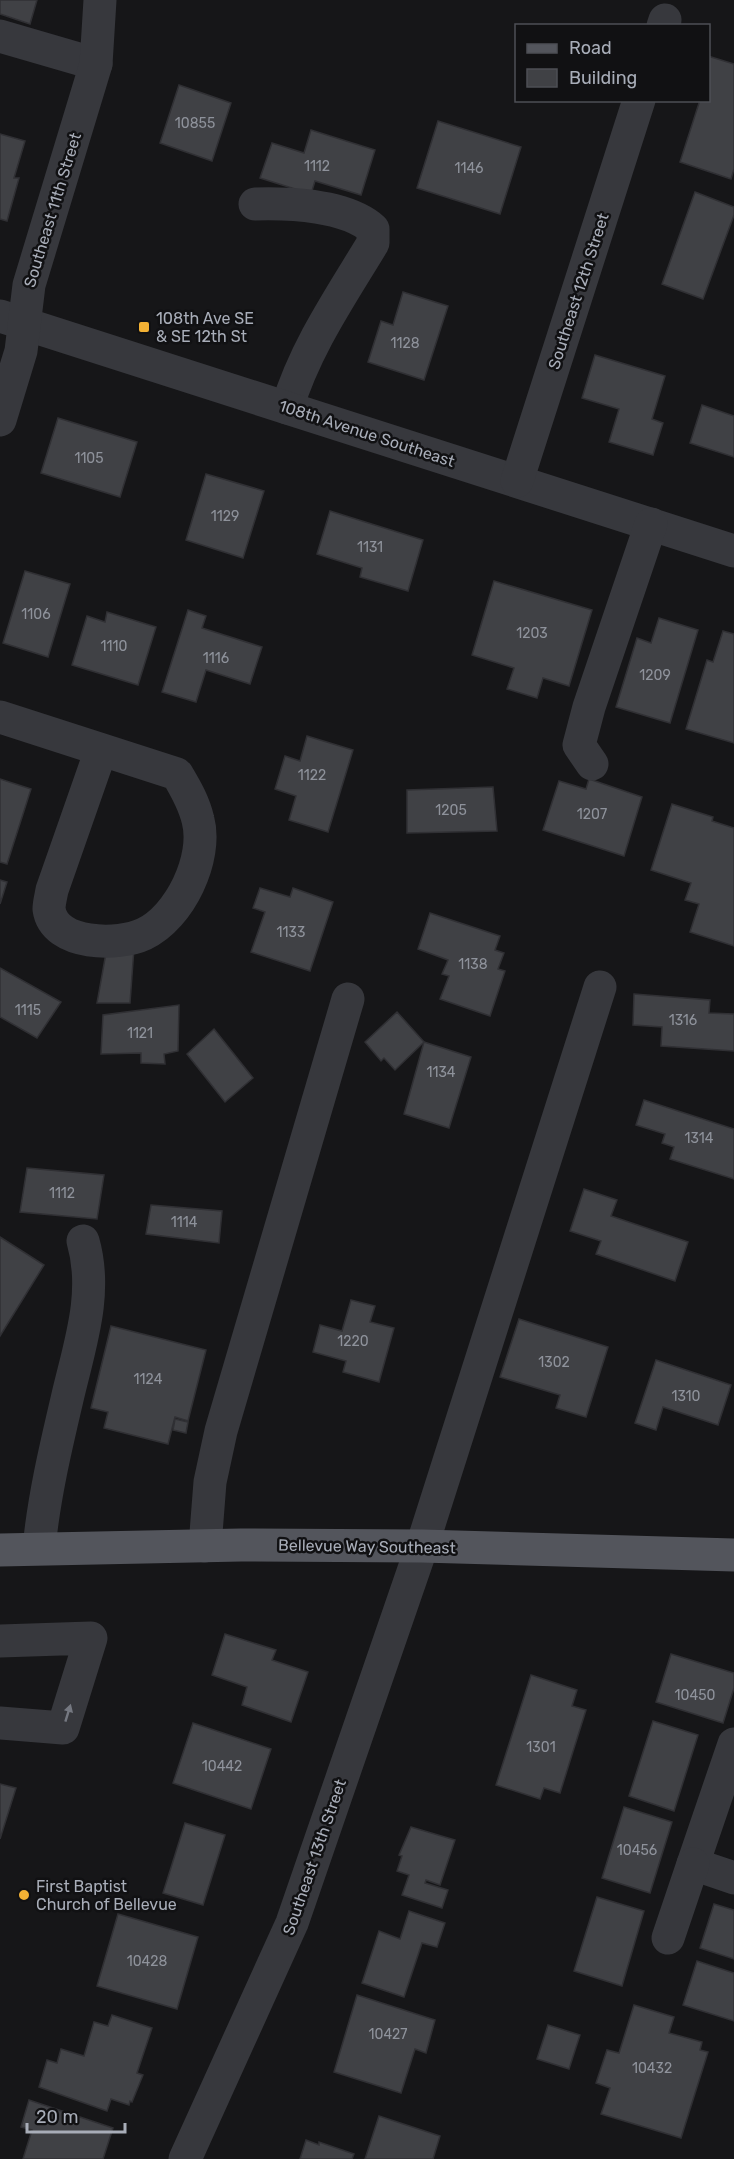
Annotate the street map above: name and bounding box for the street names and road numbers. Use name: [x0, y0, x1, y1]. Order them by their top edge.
street label: Southeast 11th Street: [20, 130, 85, 290]
street label: Southeast 12th Street: [544, 211, 613, 372]
street label: 108th Avenue Southeast: [277, 396, 457, 471]
street label: Bellevue Way Southeast: [278, 1535, 456, 1558]
street label: Southeast 13th Street: [279, 1777, 350, 1938]

